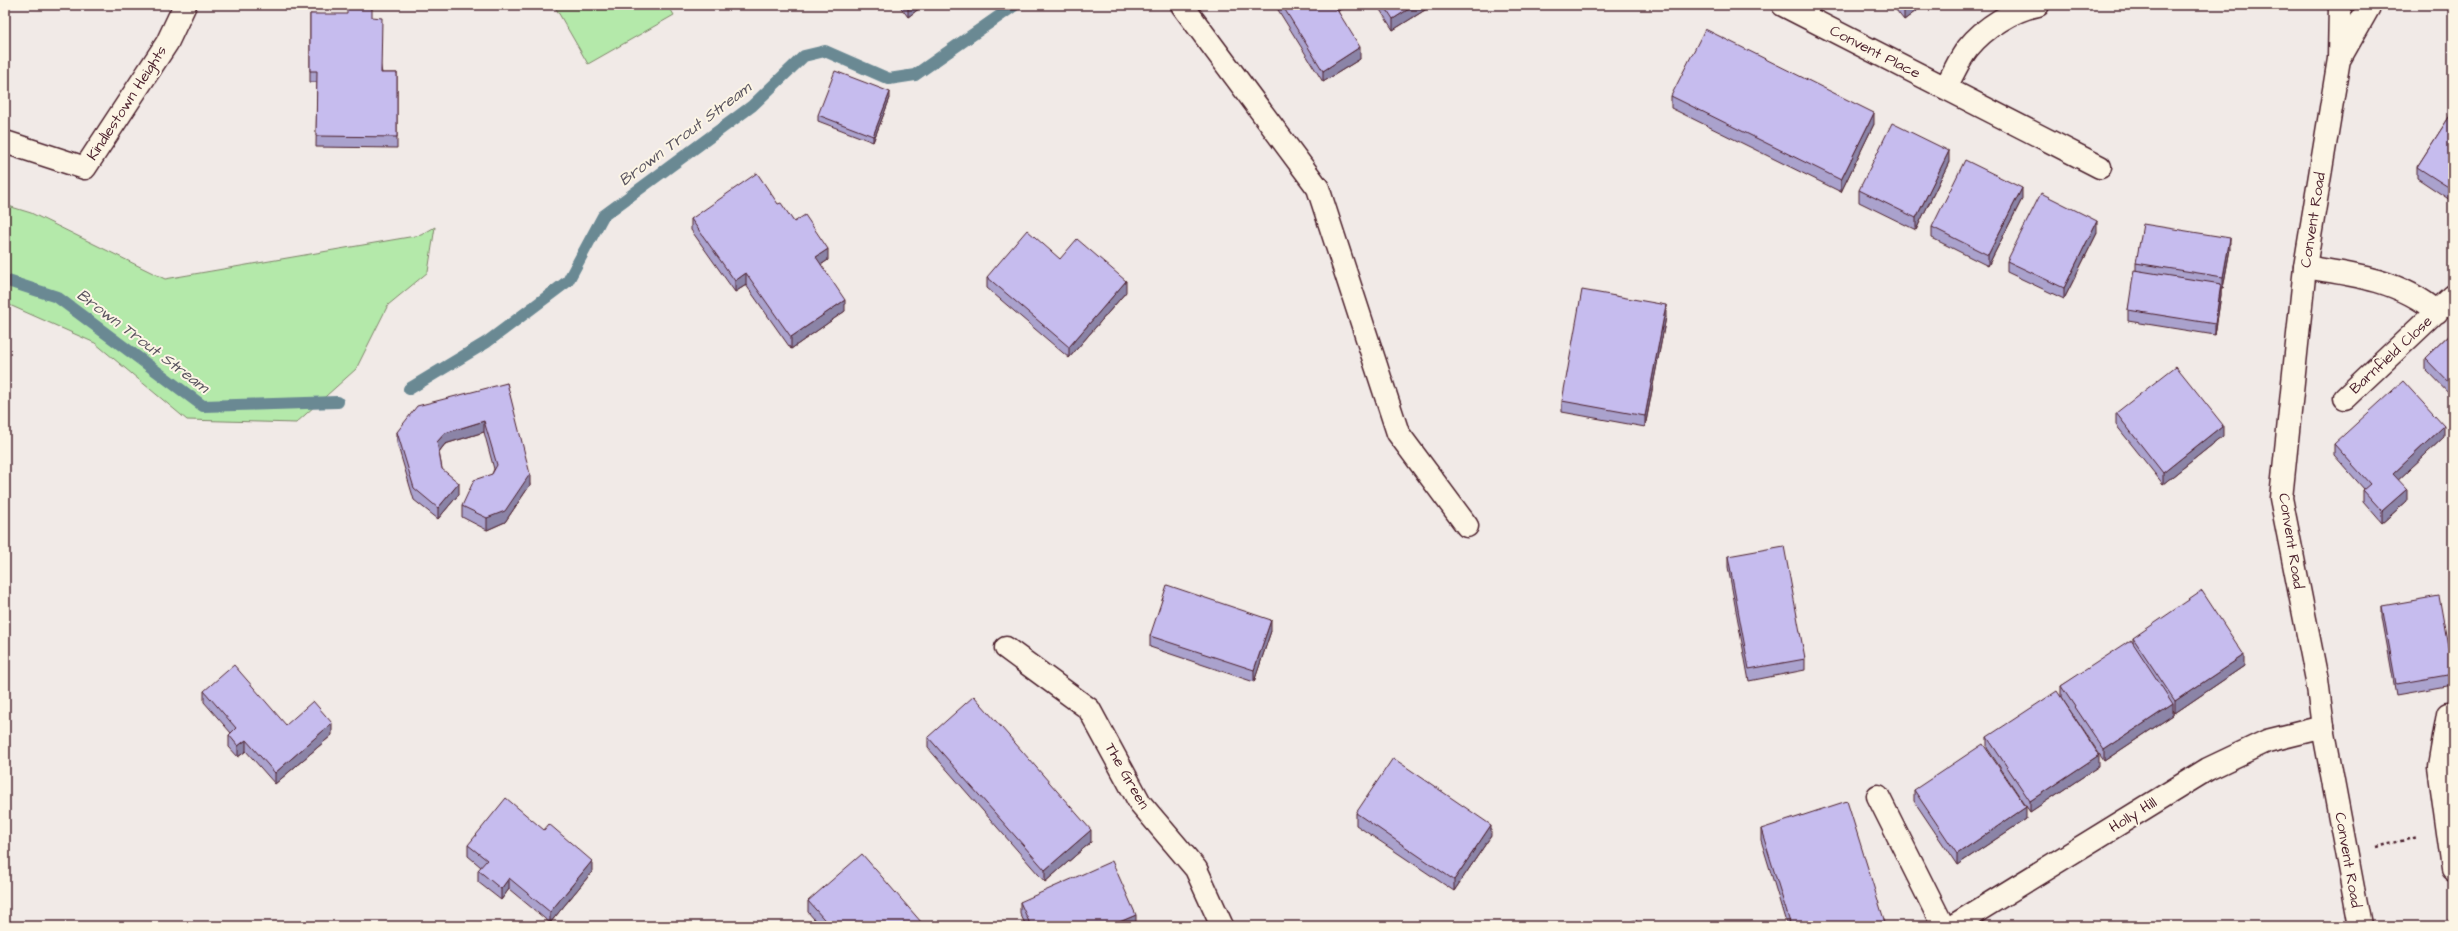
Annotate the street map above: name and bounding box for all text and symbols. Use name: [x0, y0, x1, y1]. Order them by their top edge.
street label: Convent Place: [1826, 20, 1924, 84]
street label: Kindlestown Heights: [82, 41, 173, 165]
water label: Brown Trout Stream: [614, 76, 757, 191]
street label: Convent Road: [2295, 170, 2331, 269]
water label: Brown Trout Stream: [72, 284, 215, 399]
street label: Barnfield Close: [2345, 311, 2437, 399]
street label: Convent Road: [2273, 492, 2309, 591]
street label: The Green: [1100, 739, 1155, 813]
street label: Holly Hill: [2105, 792, 2161, 839]
street label: Convent Road: [2329, 811, 2367, 910]

